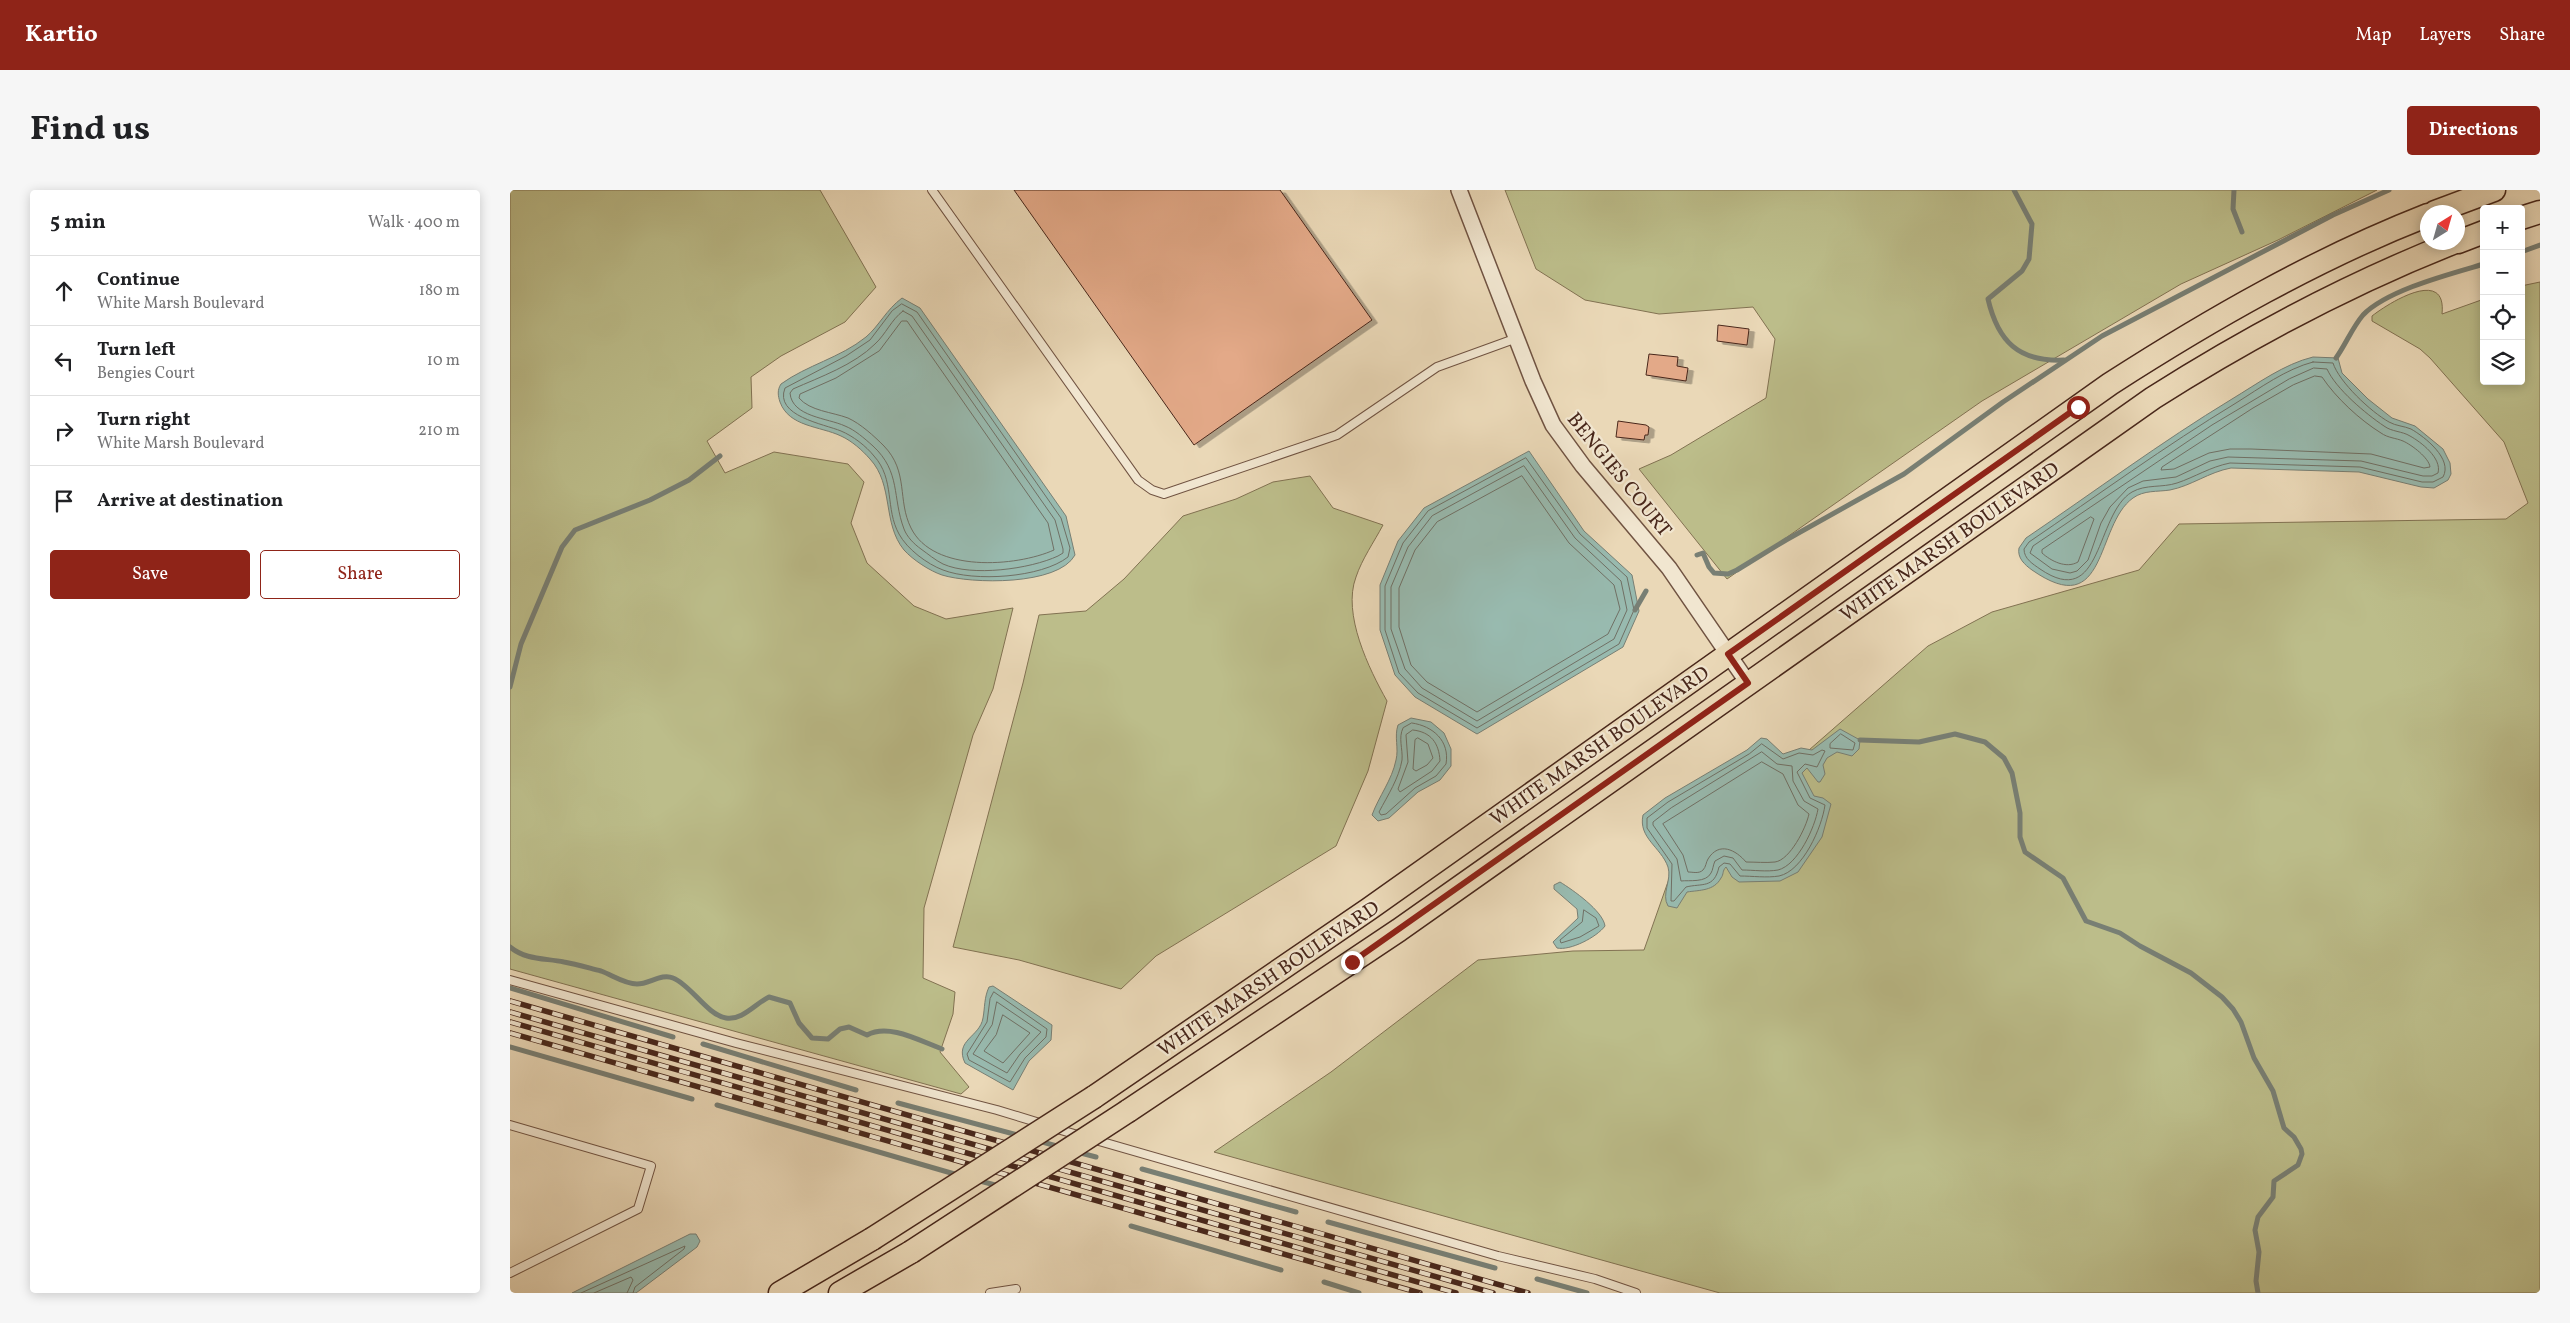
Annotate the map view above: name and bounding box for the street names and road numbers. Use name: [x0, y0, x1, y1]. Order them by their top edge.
street label: BENGIES COURT: [1559, 407, 1678, 544]
street label: WHITE MARSH BOULEVARD: [1835, 456, 2066, 629]
street label: WHITE MARSH BOULEVARD: [1485, 660, 1716, 833]
street label: WHITE MARSH BOULEVARD: [1153, 895, 1386, 1065]

